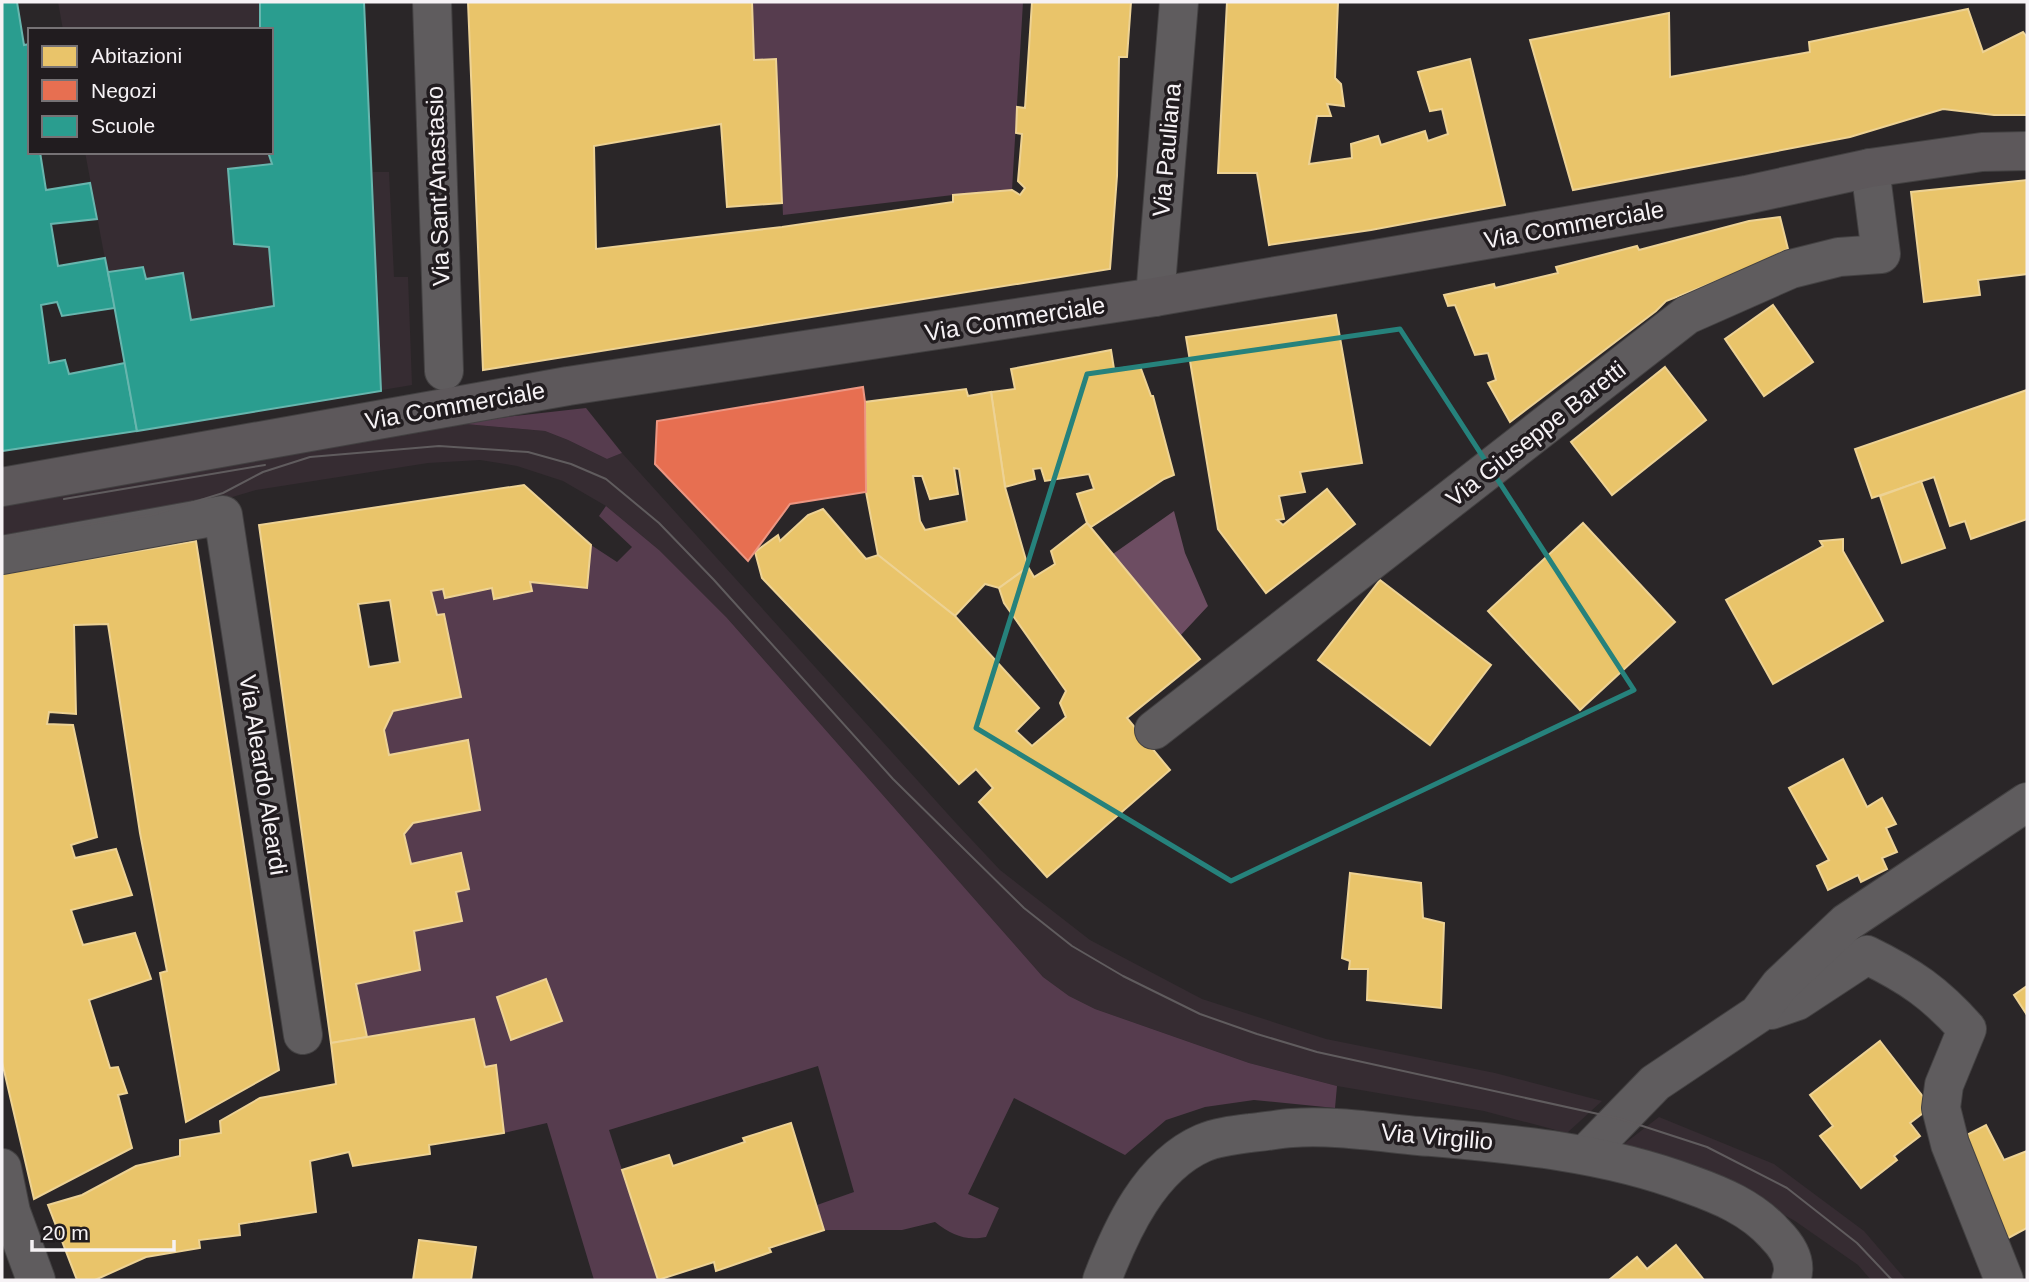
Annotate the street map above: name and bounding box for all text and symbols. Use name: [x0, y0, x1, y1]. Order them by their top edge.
legend: [28, 28, 273, 154]
text: Abitazioni: [91, 44, 182, 67]
text: Negozi: [91, 79, 156, 102]
street label: Via Pauliana: [1147, 81, 1186, 218]
street label: Via Sant'Anastasio: [421, 85, 454, 287]
text: Scuole: [91, 114, 155, 137]
street label: Via Commerciale: [1482, 195, 1666, 254]
street label: Via Commerciale: [923, 291, 1107, 346]
street label: Via Giuseppe Baretti: [1441, 355, 1631, 512]
street label: Via Commerciale: [363, 376, 547, 435]
street label: Via Aleardo Aleardi: [234, 673, 293, 877]
street label: Via Virgilio: [1380, 1118, 1494, 1155]
scale bar: [32, 1208, 173, 1252]
text: 20 m: [42, 1221, 89, 1244]

